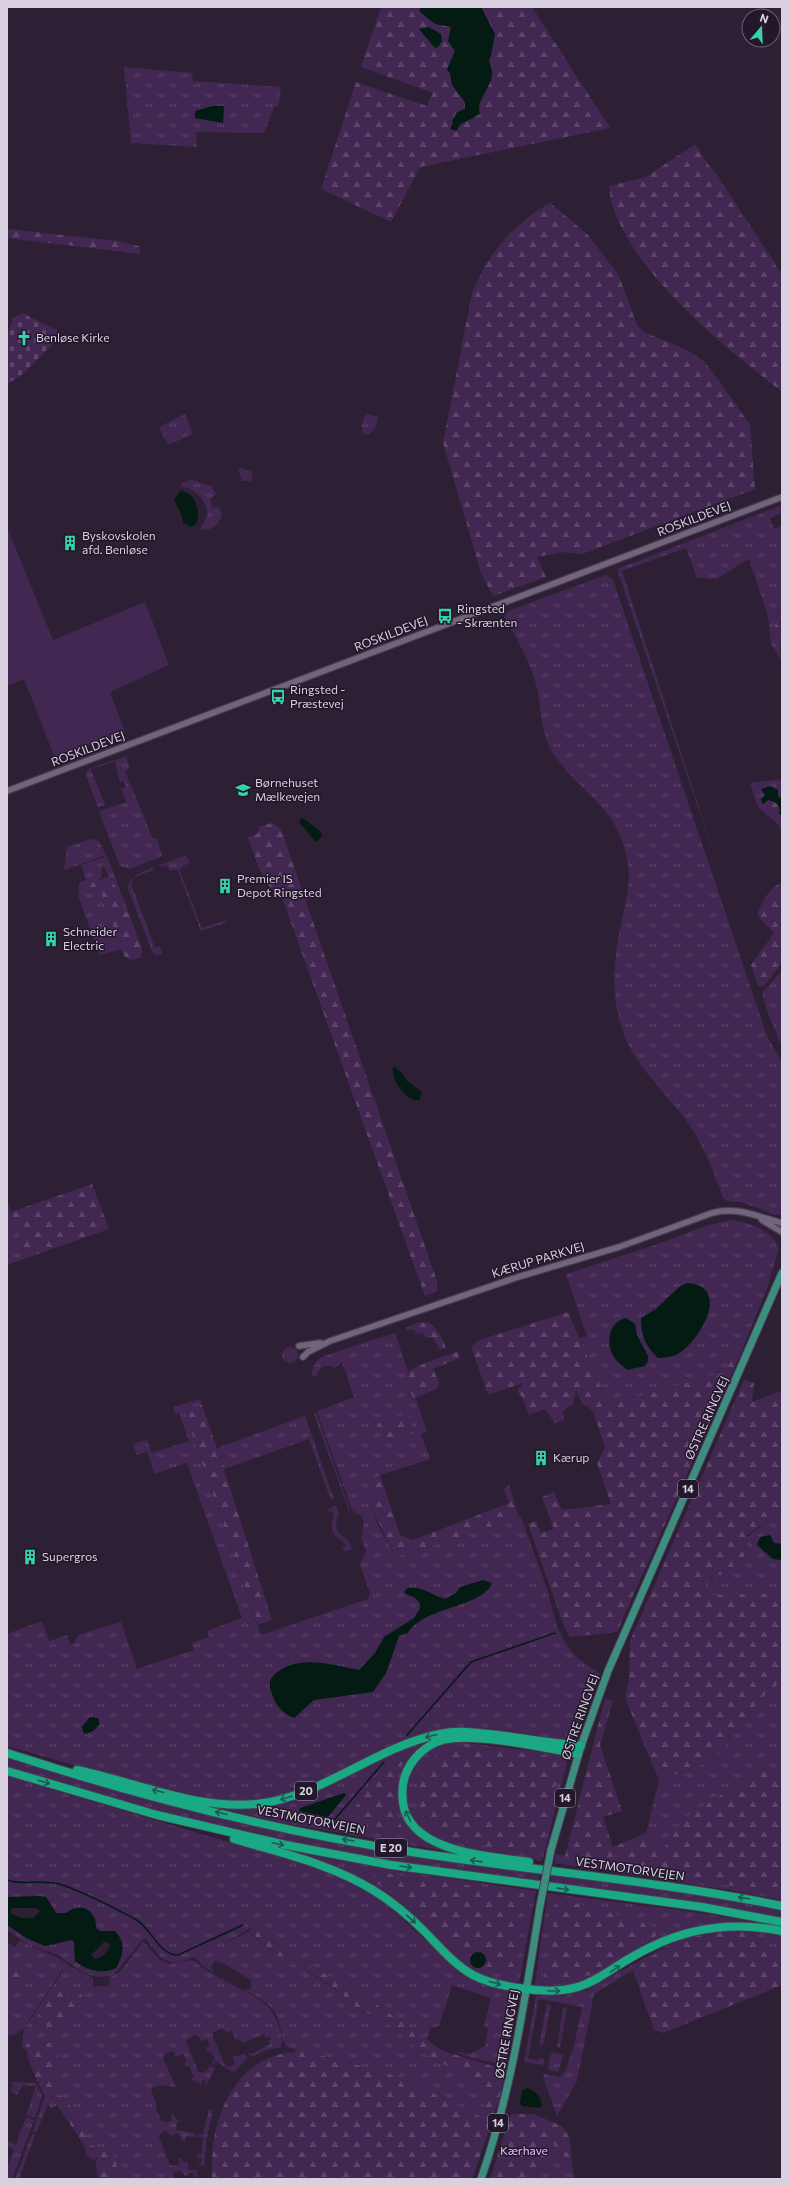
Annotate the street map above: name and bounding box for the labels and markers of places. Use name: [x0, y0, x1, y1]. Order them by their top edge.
church icon: Benløse Kirke: [15, 329, 33, 347]
place label: Benløse Kirke: [36, 330, 110, 344]
place label: Byskovskolen afd. Benløse: [82, 528, 156, 556]
building icon: Byskovskolen afd. Benløse: [61, 534, 79, 552]
place label: Ringsted - Skrænten: [457, 601, 517, 629]
bus stop icon: Ringsted - Skrænten: [436, 607, 454, 625]
place label: Ringsted - Præstevej: [290, 682, 345, 710]
bus stop icon: Ringsted - Præstevej: [269, 688, 287, 706]
place label: Børnehuset Mælkevejen: [255, 775, 320, 803]
school or university icon: Børnehuset Mælkevejen: [234, 781, 252, 799]
place label: Premier IS Depot Ringsted: [237, 871, 322, 899]
building icon: Premier IS Depot Ringsted: [216, 877, 234, 895]
place label: Schneider Electric: [63, 924, 117, 952]
building icon: Schneider Electric: [42, 930, 60, 948]
building icon: Kærup: [532, 1449, 550, 1467]
place label: Kærup: [553, 1450, 589, 1464]
building icon: Supergros: [21, 1548, 39, 1566]
place label: Supergros: [42, 1549, 98, 1563]

